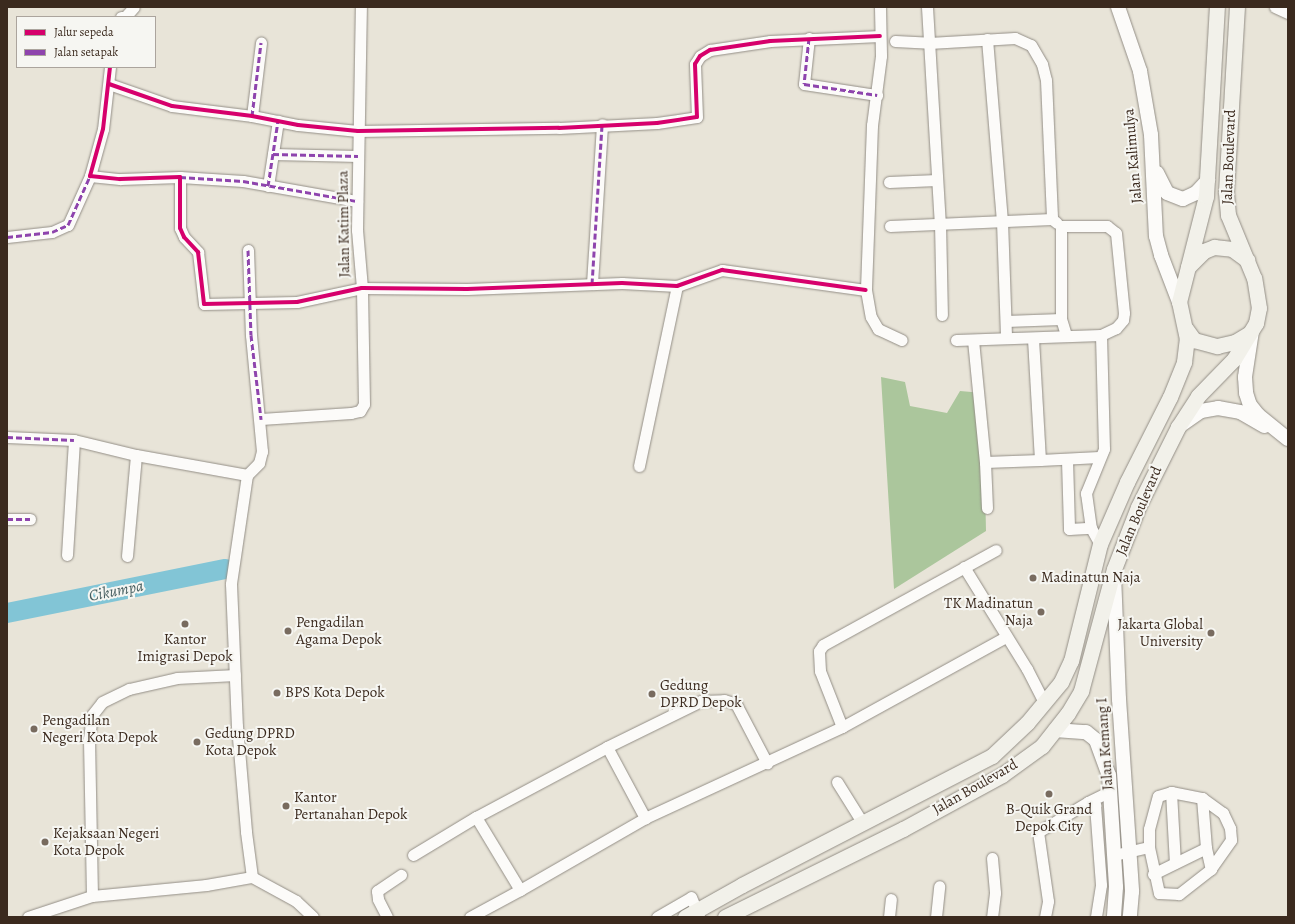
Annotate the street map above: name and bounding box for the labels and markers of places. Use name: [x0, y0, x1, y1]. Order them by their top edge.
place label: Madinatun Naja: [1041, 569, 1141, 587]
marker: Madinatun Naja: [1028, 573, 1038, 583]
place label: TK Madinatun Naja: [944, 594, 1033, 629]
marker: TK Madinatun Naja: [1036, 607, 1046, 617]
place label: Pengadilan Agama Depok: [296, 613, 382, 648]
place label: Jakarta Global University: [1118, 615, 1203, 650]
marker: Kantor Imigrasi Depok: [180, 619, 190, 629]
marker: Pengadilan Agama Depok: [283, 626, 293, 636]
marker: Jakarta Global University: [1206, 628, 1216, 638]
place label: Kantor Imigrasi Depok: [137, 630, 233, 665]
place label: Gedung DPRD Depok: [660, 676, 742, 711]
place label: BPS Kota Depok: [285, 684, 385, 702]
marker: BPS Kota Depok: [272, 688, 282, 698]
marker: Gedung DPRD Depok: [647, 689, 657, 699]
place label: Pengadilan Negeri Kota Depok: [42, 711, 158, 746]
marker: Pengadilan Negeri Kota Depok: [29, 724, 39, 734]
place label: Gedung DPRD Kota Depok: [205, 724, 295, 759]
marker: Gedung DPRD Kota Depok: [192, 737, 202, 747]
place label: Kantor Pertanahan Depok: [294, 788, 408, 823]
marker: B-Quik Grand Depok City: [1044, 789, 1054, 799]
place label: B-Quik Grand Depok City: [1006, 800, 1092, 835]
marker: Kantor Pertanahan Depok: [281, 801, 291, 811]
place label: Kejaksaan Negeri Kota Depok: [53, 824, 159, 859]
marker: Kejaksaan Negeri Kota Depok: [40, 837, 50, 847]

